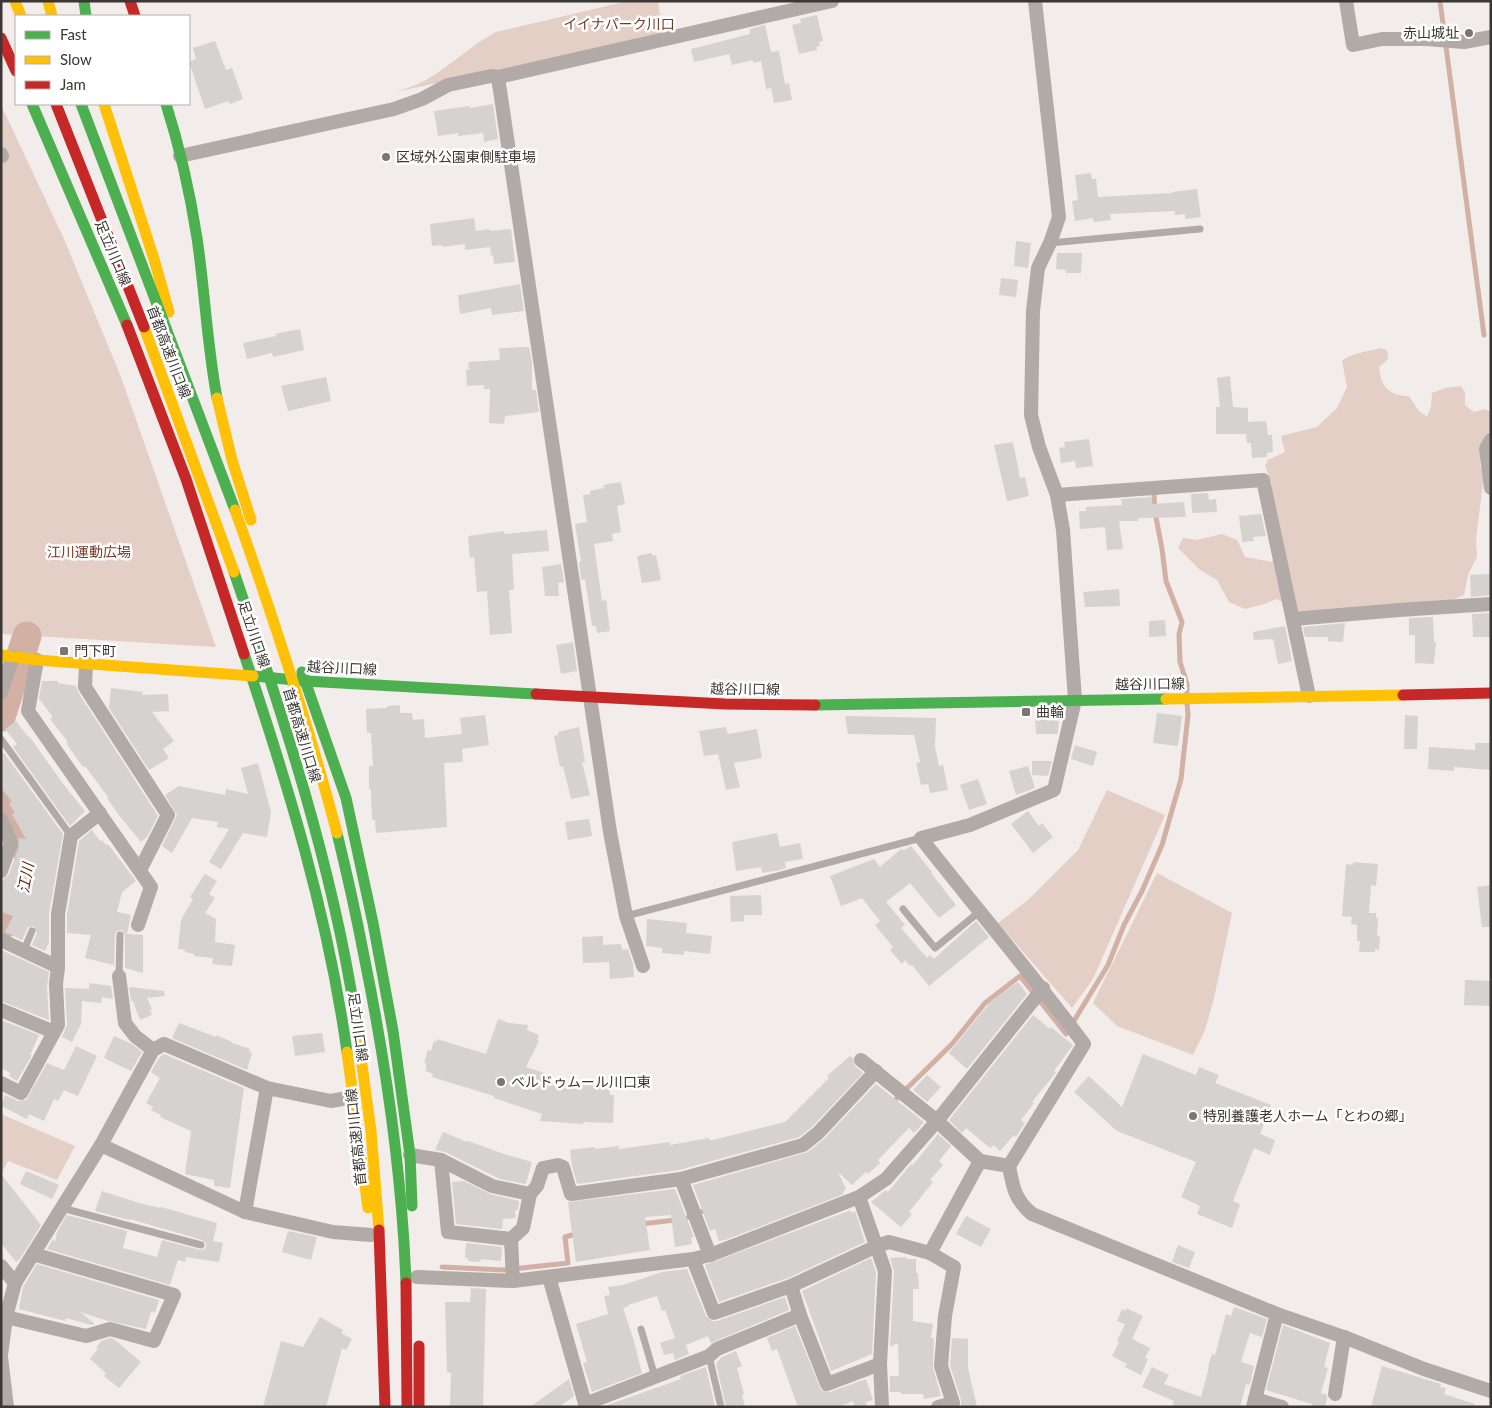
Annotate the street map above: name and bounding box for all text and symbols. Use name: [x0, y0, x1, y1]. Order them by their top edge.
legend: [15, 15, 190, 105]
park label: イイナパーク川口: [563, 15, 675, 32]
place label: 赤山城址: [1403, 24, 1459, 41]
text: Fast: [60, 25, 87, 43]
marker: 赤山城址: [1463, 27, 1475, 39]
text: Slow: [60, 50, 92, 68]
text: Jam: [60, 75, 86, 93]
place label: 区域外公園東側駐車場: [396, 148, 536, 165]
marker: 区域外公園東側駐車場: [380, 151, 392, 163]
street label: 足立川口線: [92, 217, 135, 288]
street label: 首都高速川口線: [144, 303, 195, 401]
park label: 江川運動広場: [47, 543, 131, 560]
street label: 足立川口線: [235, 598, 274, 670]
place label: 門下町: [74, 642, 116, 659]
marker: 門下町: [58, 645, 70, 657]
street label: 越谷川口線: [307, 657, 377, 678]
street label: 越谷川口線: [1115, 674, 1185, 693]
street label: 越谷川口線: [710, 679, 780, 698]
street label: 首都高速川口線: [280, 686, 325, 784]
place label: 曲輪: [1036, 703, 1064, 720]
marker: 曲輪: [1020, 706, 1032, 718]
water label: 江川: [14, 860, 37, 894]
street label: 足立川口線: [345, 991, 372, 1063]
place label: ベルドゥムール川口東: [511, 1073, 651, 1090]
marker: ベルドゥムール川口東: [495, 1076, 507, 1088]
street label: 首都高速川口線: [342, 1087, 369, 1187]
place label: 特別養護老人ホーム「とわの郷」: [1203, 1107, 1413, 1124]
marker: 特別養護老人ホーム「とわの郷」: [1187, 1110, 1199, 1122]

